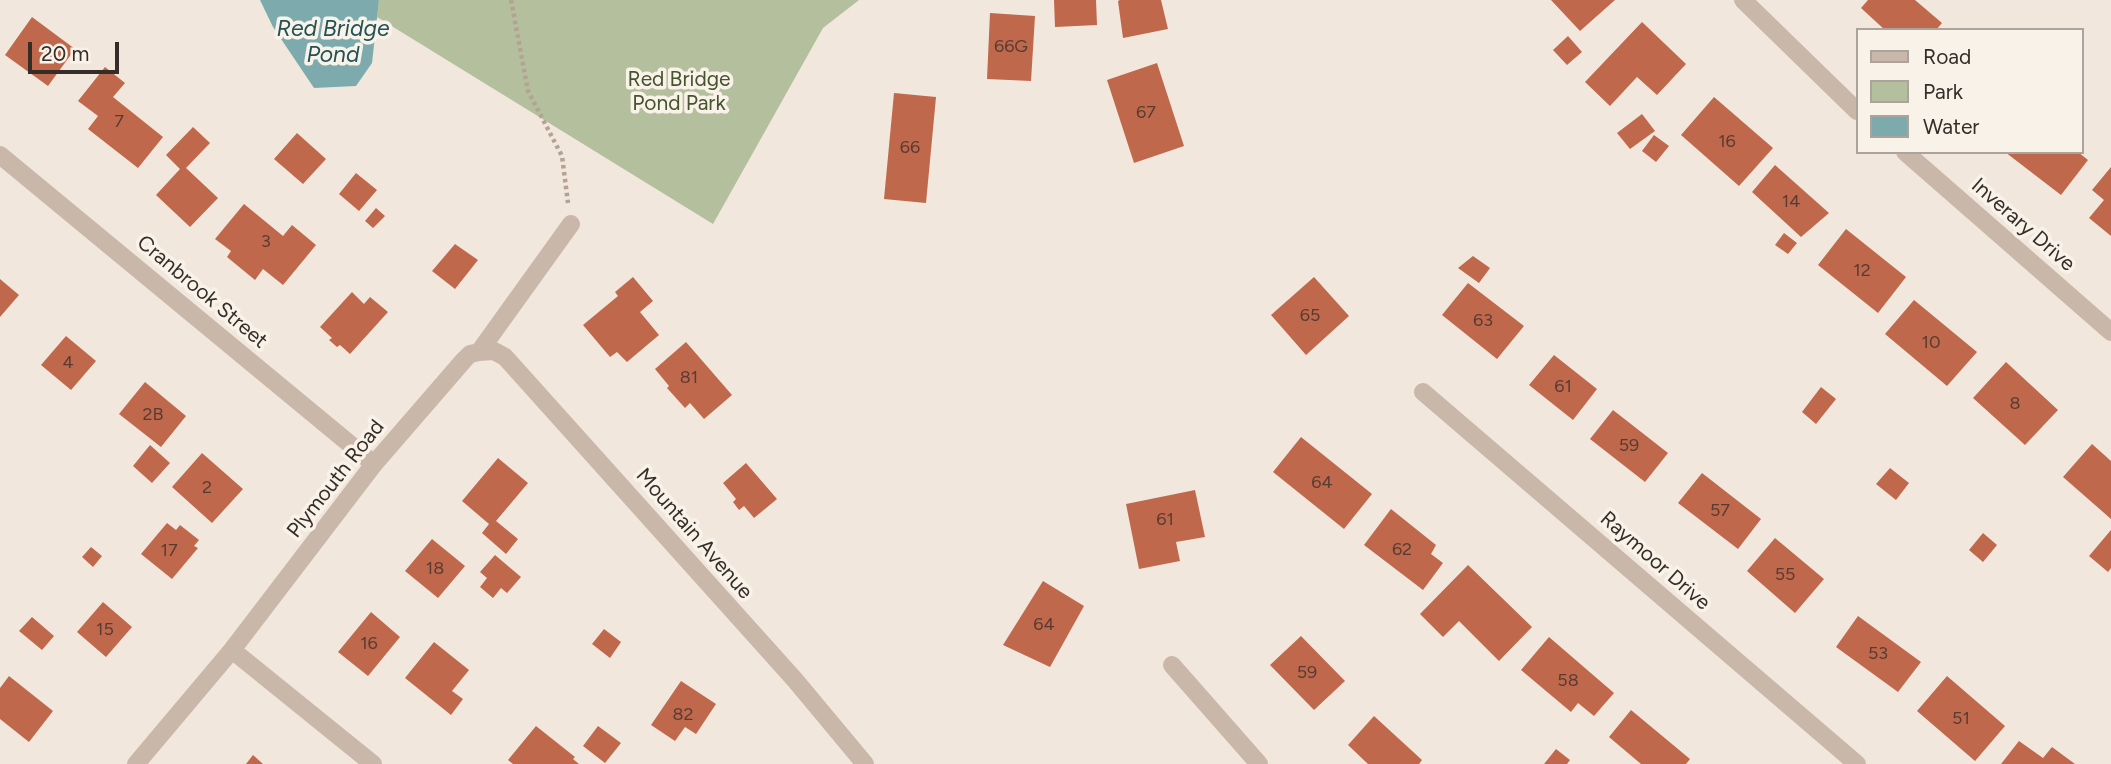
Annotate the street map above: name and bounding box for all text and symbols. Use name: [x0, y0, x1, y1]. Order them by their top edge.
water label: Red Bridge Pond: [277, 15, 389, 69]
scale bar: [32, 28, 122, 72]
legend: [1856, 28, 2083, 154]
house number: 66G: [994, 36, 1028, 58]
text: 20 m: [41, 41, 89, 66]
text: Road: [1923, 44, 1971, 69]
park label: Red Bridge Pond Park: [627, 67, 731, 117]
text: Park: [1923, 79, 1963, 104]
house number: 67: [1136, 102, 1156, 124]
house number: 7: [114, 111, 124, 133]
text: Water: [1923, 114, 1979, 139]
house number: 16: [1718, 131, 1736, 153]
house number: 66: [900, 137, 920, 159]
street label: Inverary Drive: [1966, 173, 2080, 277]
house number: 14: [1782, 191, 1800, 213]
street label: Cranbrook Street: [132, 230, 272, 354]
house number: 3: [261, 231, 271, 253]
house number: 12: [1853, 260, 1871, 282]
house number: 65: [1300, 305, 1320, 327]
house number: 63: [1473, 310, 1493, 332]
house number: 10: [1922, 332, 1940, 354]
house number: 4: [62, 352, 74, 374]
house number: 81: [680, 367, 698, 389]
house number: 61: [1554, 376, 1572, 398]
house number: 8: [2009, 393, 2021, 415]
house number: 2B: [142, 404, 164, 426]
street label: Plymouth Road: [282, 415, 390, 543]
house number: 59: [1619, 435, 1639, 457]
street label: Mountain Avenue: [630, 464, 758, 604]
house number: 64: [1311, 472, 1333, 494]
house number: 2: [202, 477, 212, 499]
house number: 57: [1710, 500, 1730, 522]
street label: Raymoor Drive: [1595, 506, 1715, 616]
house number: 61: [1156, 509, 1174, 531]
house number: 62: [1392, 539, 1412, 561]
house number: 17: [160, 540, 178, 562]
house number: 18: [426, 558, 444, 580]
house number: 55: [1775, 564, 1795, 586]
house number: 64: [1033, 614, 1055, 636]
house number: 15: [96, 619, 114, 641]
house number: 16: [360, 633, 378, 655]
house number: 53: [1868, 643, 1888, 665]
house number: 59: [1297, 662, 1317, 684]
house number: 58: [1557, 670, 1579, 692]
house number: 82: [672, 704, 694, 726]
house number: 51: [1952, 708, 1970, 730]

